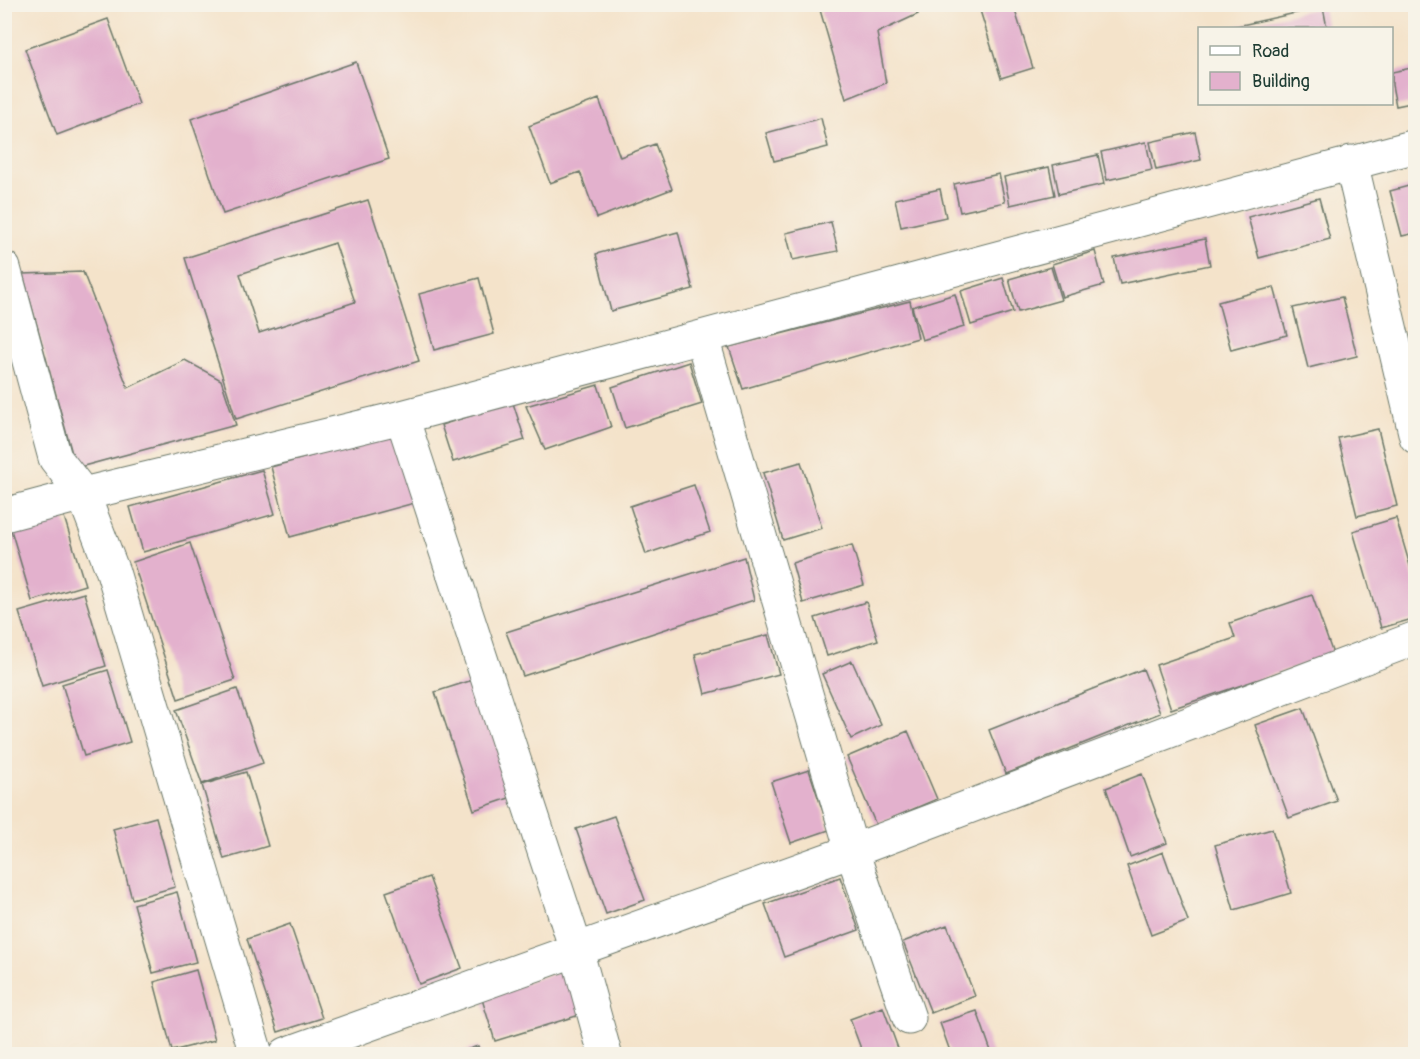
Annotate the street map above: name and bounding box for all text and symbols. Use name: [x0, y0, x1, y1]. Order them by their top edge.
legend: [1198, 27, 1393, 105]
text: Road: [1252, 40, 1289, 63]
text: Building: [1252, 70, 1310, 93]

